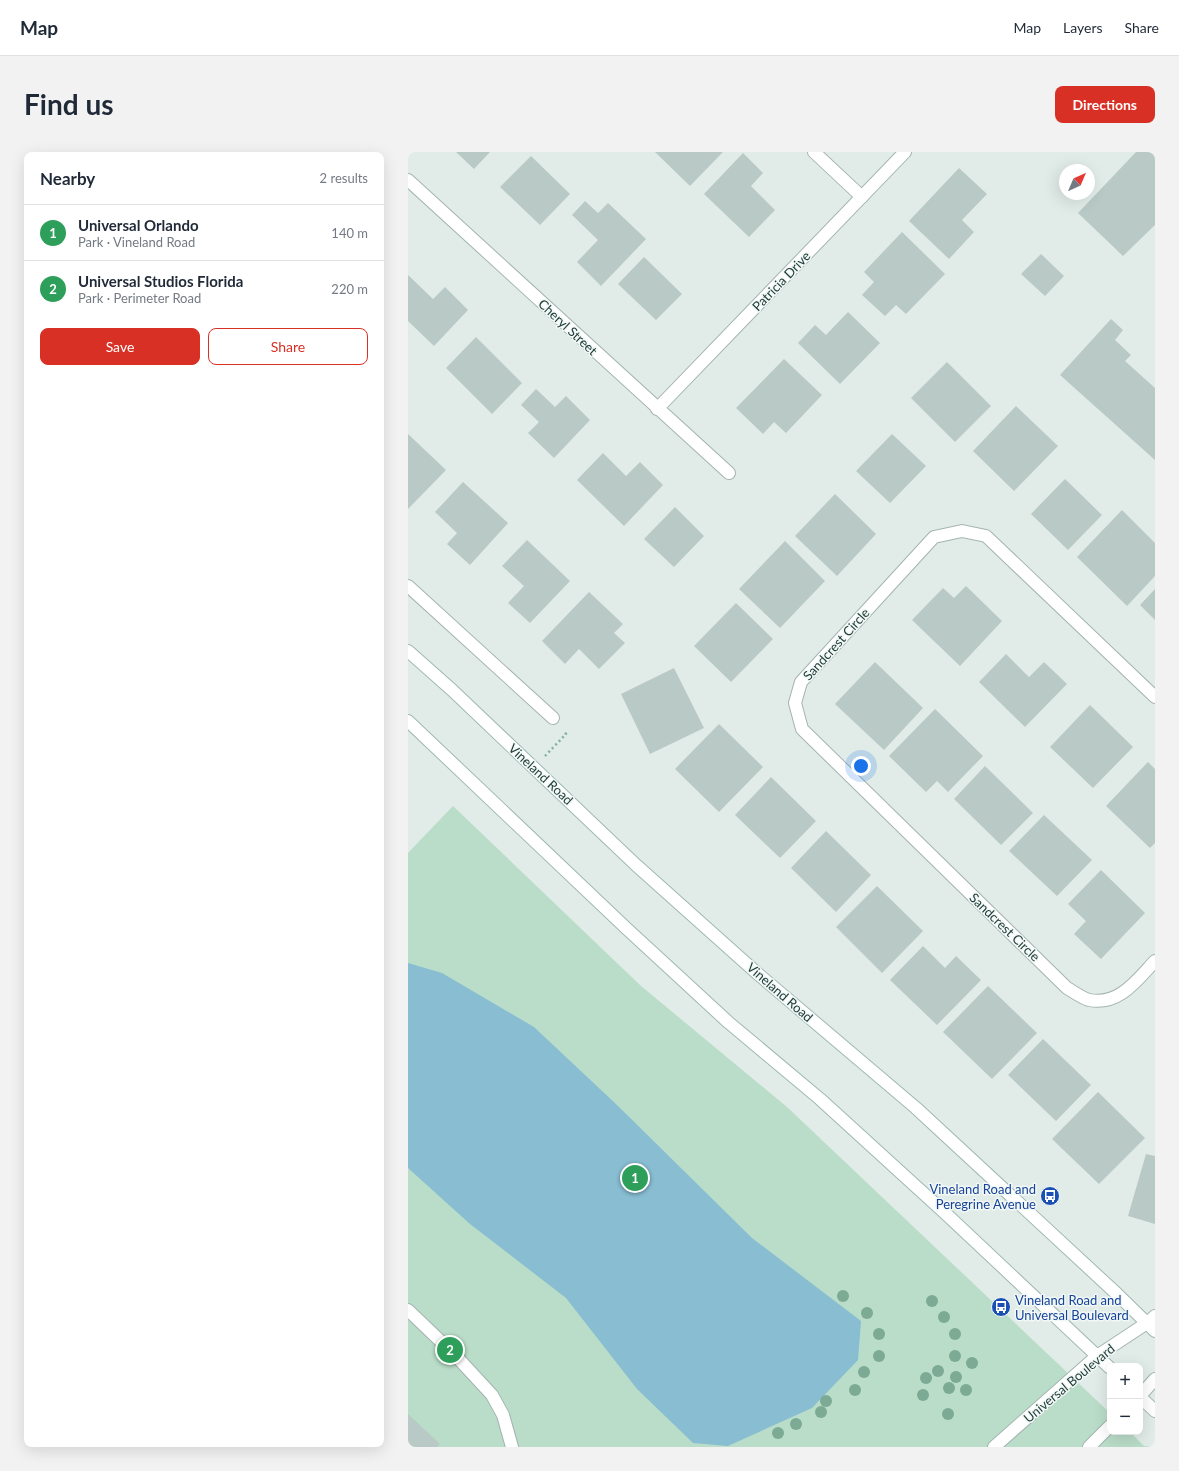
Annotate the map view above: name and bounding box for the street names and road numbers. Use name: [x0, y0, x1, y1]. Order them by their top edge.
street label: Patricia Drive: [749, 248, 813, 314]
street label: Cheryl Street: [535, 296, 601, 359]
street label: Sandcrest Circle: [799, 605, 873, 683]
street label: Vineland Road: [505, 740, 577, 808]
street label: Sandcrest Circle: [967, 889, 1044, 965]
street label: Vineland Road: [744, 959, 816, 1025]
street label: Universal Boulevard: [1020, 1340, 1118, 1426]

